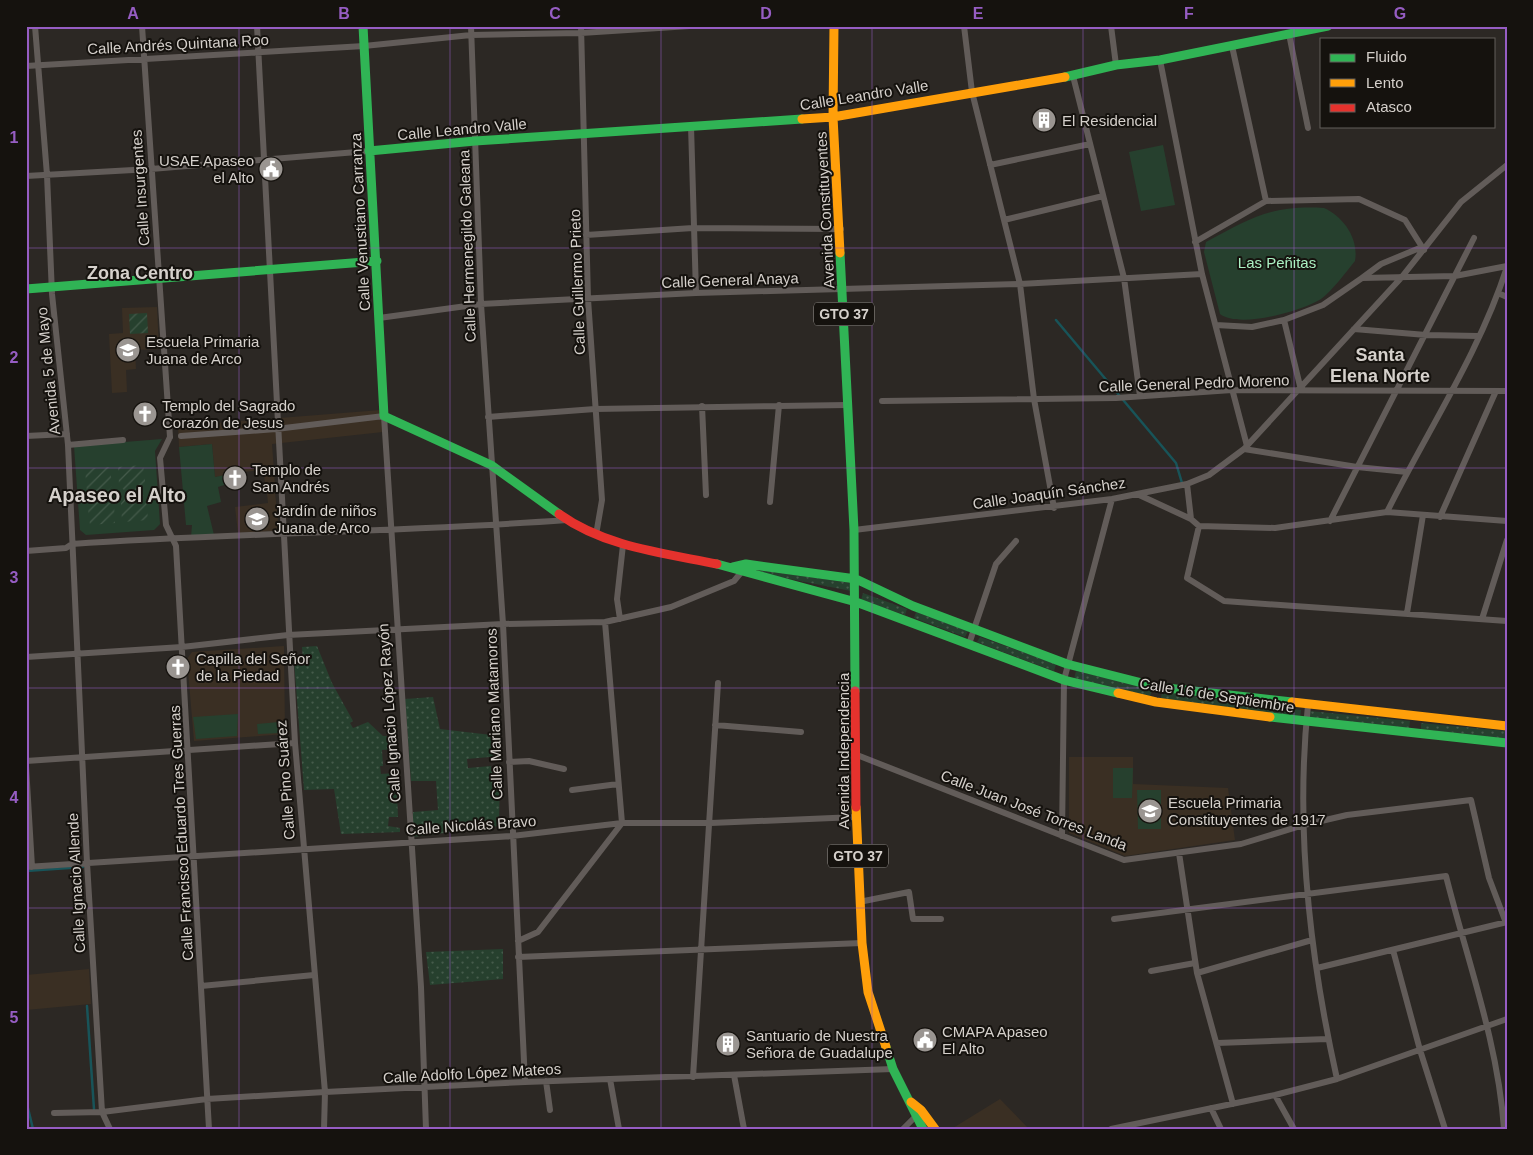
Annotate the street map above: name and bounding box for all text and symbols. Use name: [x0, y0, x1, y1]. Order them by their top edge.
text: A: [127, 5, 139, 22]
text: B: [338, 5, 350, 22]
text: C: [549, 5, 561, 22]
text: D: [760, 5, 772, 22]
text: E: [973, 5, 984, 22]
text: F: [1184, 5, 1194, 22]
text: G: [1394, 5, 1406, 22]
street label: Calle Andrés Quintana Roo: [87, 31, 269, 57]
legend: [1320, 38, 1496, 128]
text: Fluido: [1366, 48, 1407, 65]
text: Lento: [1366, 74, 1404, 91]
street label: Calle Leandro Valle: [799, 76, 929, 114]
text: Atasco: [1366, 98, 1412, 115]
building icon: El Residencial: [1031, 107, 1057, 133]
place label: El Residencial: [1062, 112, 1157, 129]
street label: Calle Leandro Valle: [397, 115, 527, 143]
text: 1: [10, 129, 19, 146]
street label: Calle Insurgentes: [127, 129, 153, 247]
street label: Avenida Constituyentes: [812, 131, 838, 289]
street label: Calle Venustiano Carranza: [347, 132, 373, 312]
street label: Calle Hermenegildo Galeana: [455, 149, 479, 343]
place label: USAE Apaseo el Alto: [159, 152, 254, 186]
public building icon: USAE Apaseo el Alto: [258, 156, 284, 182]
street label: Calle Guillermo Prieto: [566, 209, 588, 355]
park label: Las Peñitas: [1238, 254, 1316, 271]
district label: Zona Centro: [87, 263, 193, 283]
street label: Calle General Anaya: [661, 269, 800, 291]
road number: GTO 37: [814, 302, 874, 326]
street label: Avenida 5 de Mayo: [33, 306, 63, 436]
place label: Escuela Primaria Juana de Arco: [146, 333, 260, 367]
school or university icon: Escuela Primaria Juana de Arco: [115, 337, 141, 363]
district label: Santa Elena Norte: [1330, 345, 1430, 386]
text: 2: [10, 349, 19, 366]
street label: Calle General Pedro Moreno: [1098, 371, 1290, 395]
place label: Templo del Sagrado Corazón de Jesus: [162, 397, 295, 431]
church icon: Templo del Sagrado Corazón de Jesus: [132, 401, 158, 427]
place label: Templo de San Andrés: [252, 461, 330, 495]
church icon: Templo de San Andrés: [222, 465, 248, 491]
street label: Calle Joaquín Sánchez: [971, 474, 1127, 512]
district label: Apaseo el Alto: [48, 484, 186, 506]
place label: Jardín de niños Juana de Arco: [274, 502, 377, 536]
school or university icon: Jardín de niños Juana de Arco: [244, 506, 270, 532]
text: 3: [10, 569, 19, 586]
street label: Calle Ignacio López Rayón: [374, 623, 404, 803]
street label: Calle Mariano Matamoros: [483, 628, 505, 800]
place label: Capilla del Señor de la Piedad: [196, 650, 310, 684]
church icon: Capilla del Señor de la Piedad: [165, 654, 191, 680]
street label: Avenida Independencia: [835, 672, 852, 829]
street label: Calle 16 de Septiembre: [1138, 674, 1296, 716]
street label: Calle Francisco Eduardo Tres Guerras: [166, 705, 196, 961]
street label: Calle Pino Suárez: [272, 720, 298, 840]
street label: Calle Juan José Torres Landa: [938, 767, 1130, 854]
text: 4: [10, 789, 19, 806]
place label: Escuela Primaria Constituyentes de 1917: [1168, 794, 1326, 828]
school or university icon: Escuela Primaria Constituyentes de 1917: [1137, 798, 1163, 824]
street label: Calle Nicolás Bravo: [405, 812, 537, 838]
street label: Calle Ignacio Allende: [64, 813, 88, 953]
road number: GTO 37: [828, 844, 888, 868]
text: 5: [10, 1009, 19, 1026]
place label: CMAPA Apaseo El Alto: [942, 1023, 1048, 1057]
place label: Santuario de Nuestra Señora de Guadalupe: [746, 1027, 893, 1061]
public building icon: CMAPA Apaseo El Alto: [912, 1027, 938, 1053]
building icon: Santuario de Nuestra Señora de Guadalupe: [715, 1031, 741, 1057]
street label: Calle Adolfo López Mateos: [382, 1060, 562, 1086]

